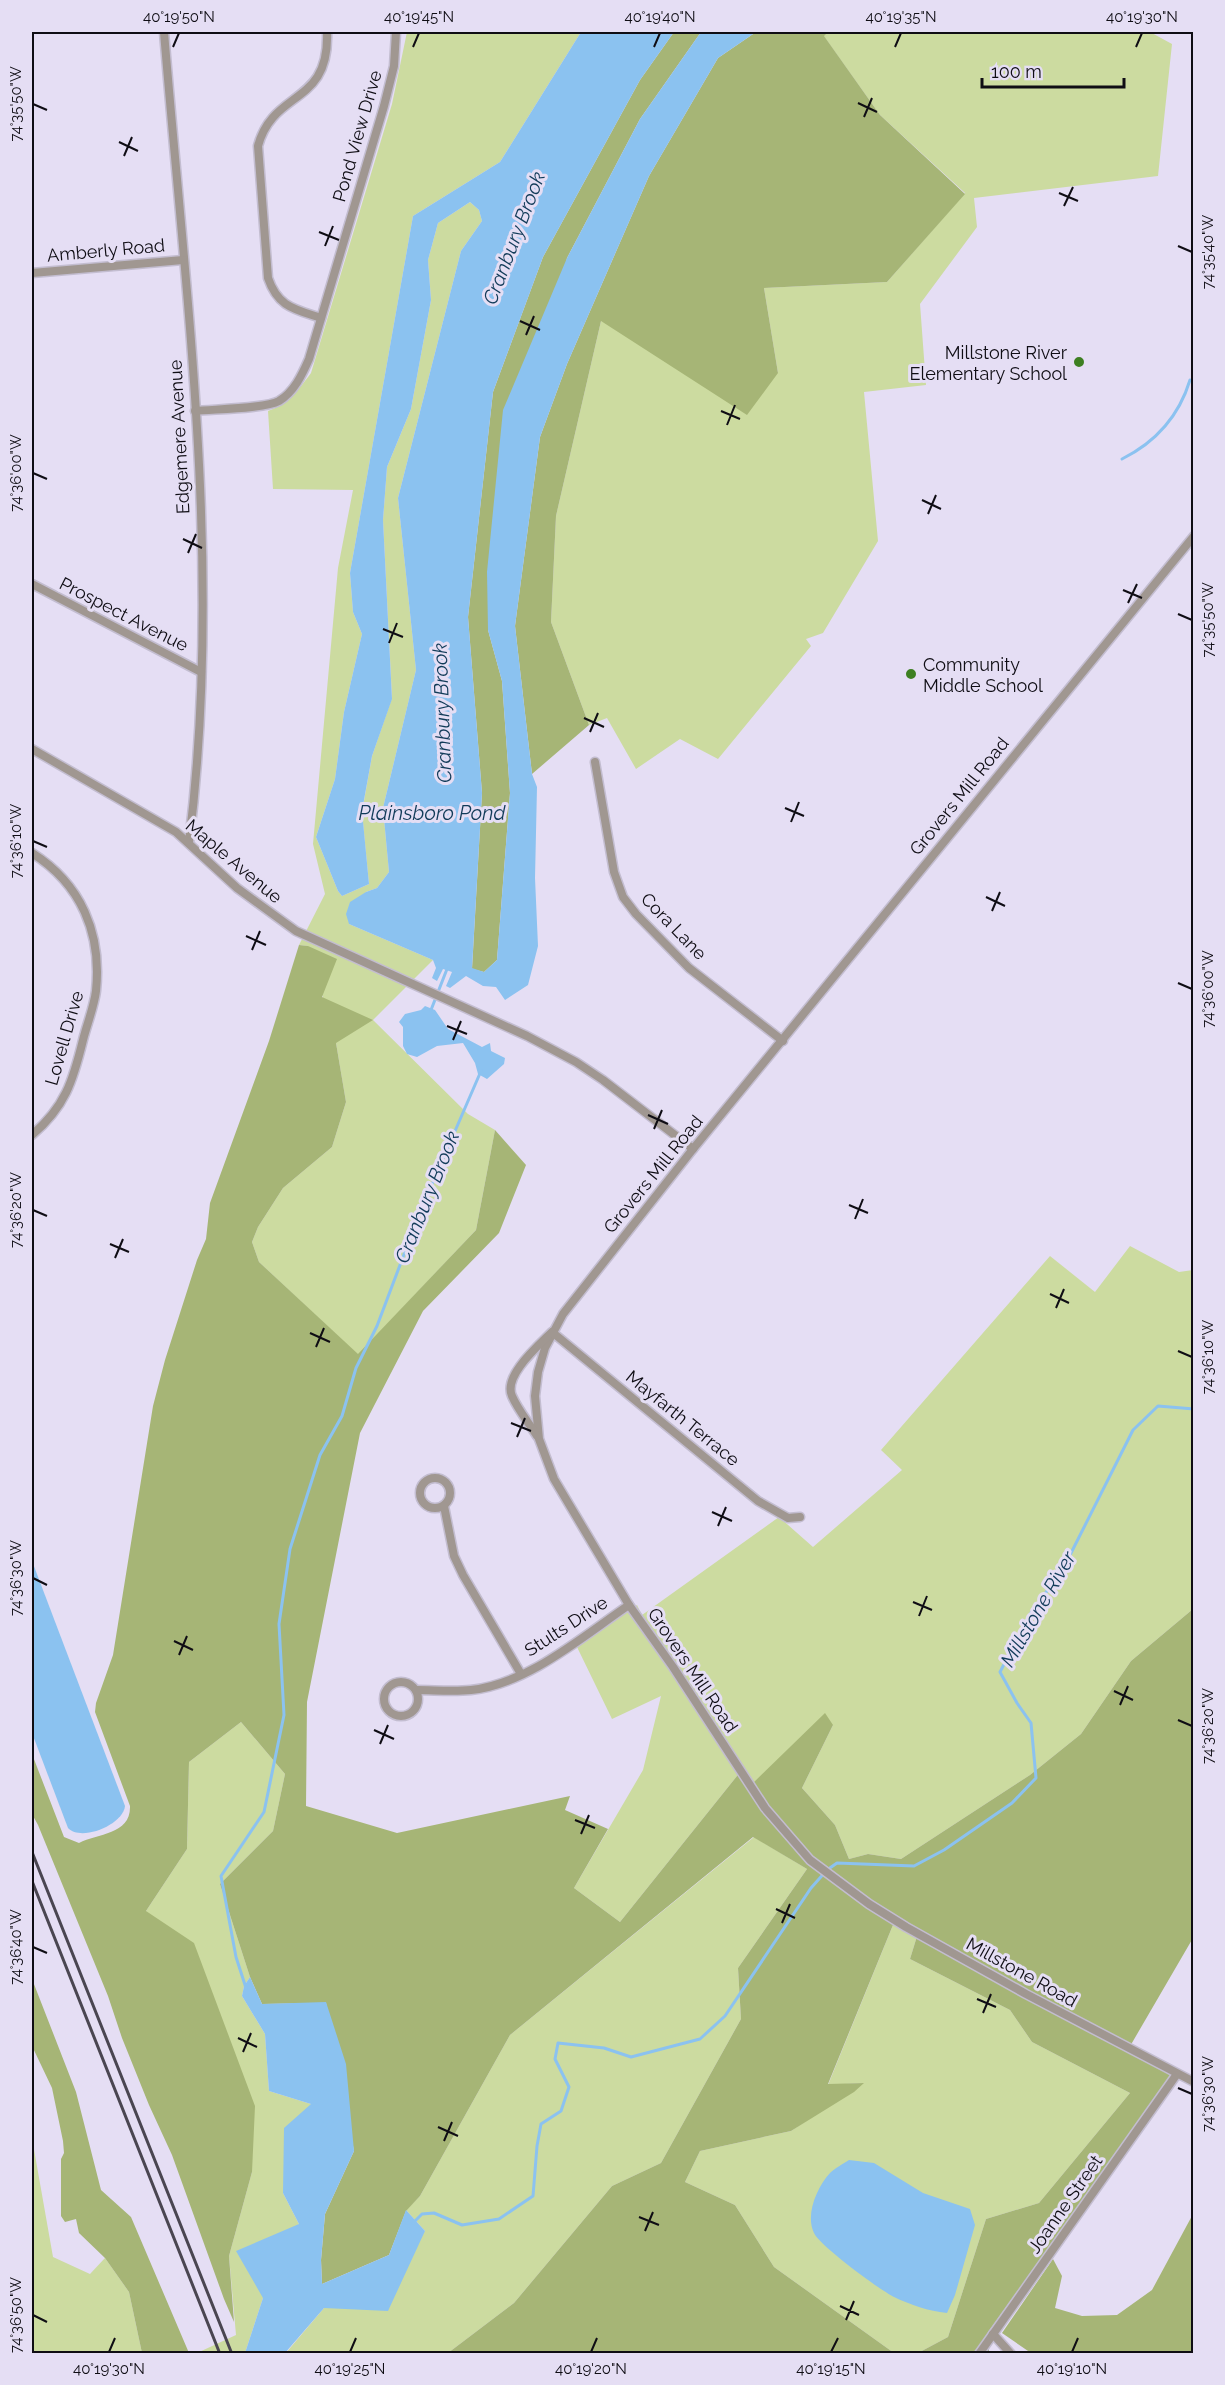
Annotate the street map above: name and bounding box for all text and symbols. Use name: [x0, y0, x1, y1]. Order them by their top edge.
text: 40°19'50"N: [143, 8, 215, 26]
text: 40°19'45"N: [384, 8, 454, 26]
text: 40°19'40"N: [624, 8, 696, 26]
text: 40°19'35"N: [866, 8, 936, 26]
text: 40°19'30"N: [1106, 8, 1178, 26]
scale bar: [982, 51, 1124, 89]
text: 100 m: [991, 61, 1042, 82]
text: 74°35'50"W: [7, 66, 25, 142]
street label: Pond View Drive: [328, 68, 386, 204]
water label: Cranbury Brook: [478, 168, 550, 308]
text: 74°35'40"W: [1199, 215, 1217, 289]
street label: Amberly Road: [46, 234, 166, 266]
place label: Millstone River Elementary School: [909, 342, 1068, 384]
marker: Millstone River Elementary School: [1072, 355, 1086, 369]
street label: Edgemere Avenue: [164, 359, 194, 515]
text: 74°36'00"W: [7, 434, 25, 512]
street label: Prospect Avenue: [56, 573, 192, 656]
text: 74°35'50"W: [1199, 582, 1217, 658]
water label: Cranbury Brook: [428, 642, 456, 784]
place label: Community Middle School: [923, 654, 1043, 696]
marker: Community Middle School: [904, 667, 918, 681]
street label: Grovers Mill Road: [905, 733, 1013, 859]
water label: Plainsboro Pond: [359, 801, 506, 825]
text: 74°36'10"W: [7, 803, 25, 878]
street label: Maple Avenue: [182, 815, 287, 908]
street label: Cora Lane: [637, 888, 711, 964]
text: 74°36'00"W: [1199, 950, 1217, 1028]
street label: Lovell Drive: [40, 988, 88, 1088]
street label: Grovers Mill Road: [599, 1111, 707, 1237]
water label: Cranbury Brook: [390, 1127, 465, 1267]
text: 74°36'20"W: [7, 1172, 25, 1248]
text: 74°36'10"W: [1199, 1319, 1217, 1394]
street label: Mayfarth Terrace: [622, 1366, 744, 1470]
text: 74°36'30"W: [7, 1540, 25, 1616]
water label: Millstone River: [995, 1546, 1081, 1671]
street label: Stults Drive: [521, 1591, 612, 1661]
street label: Grovers Mill Road: [644, 1604, 742, 1736]
text: 74°36'20"W: [1199, 1688, 1217, 1764]
text: 74°36'40"W: [7, 1909, 25, 1985]
street label: Millstone Road: [963, 1933, 1081, 2011]
text: 74°36'30"W: [1199, 2056, 1217, 2132]
street label: Joanne Street: [1023, 2151, 1107, 2257]
text: 74°36'50"W: [7, 2277, 25, 2353]
text: 40°19'30"N: [73, 2360, 145, 2378]
text: 40°19'25"N: [315, 2360, 385, 2378]
text: 40°19'20"N: [555, 2360, 627, 2378]
text: 40°19'15"N: [796, 2360, 866, 2378]
text: 40°19'10"N: [1037, 2360, 1107, 2378]

